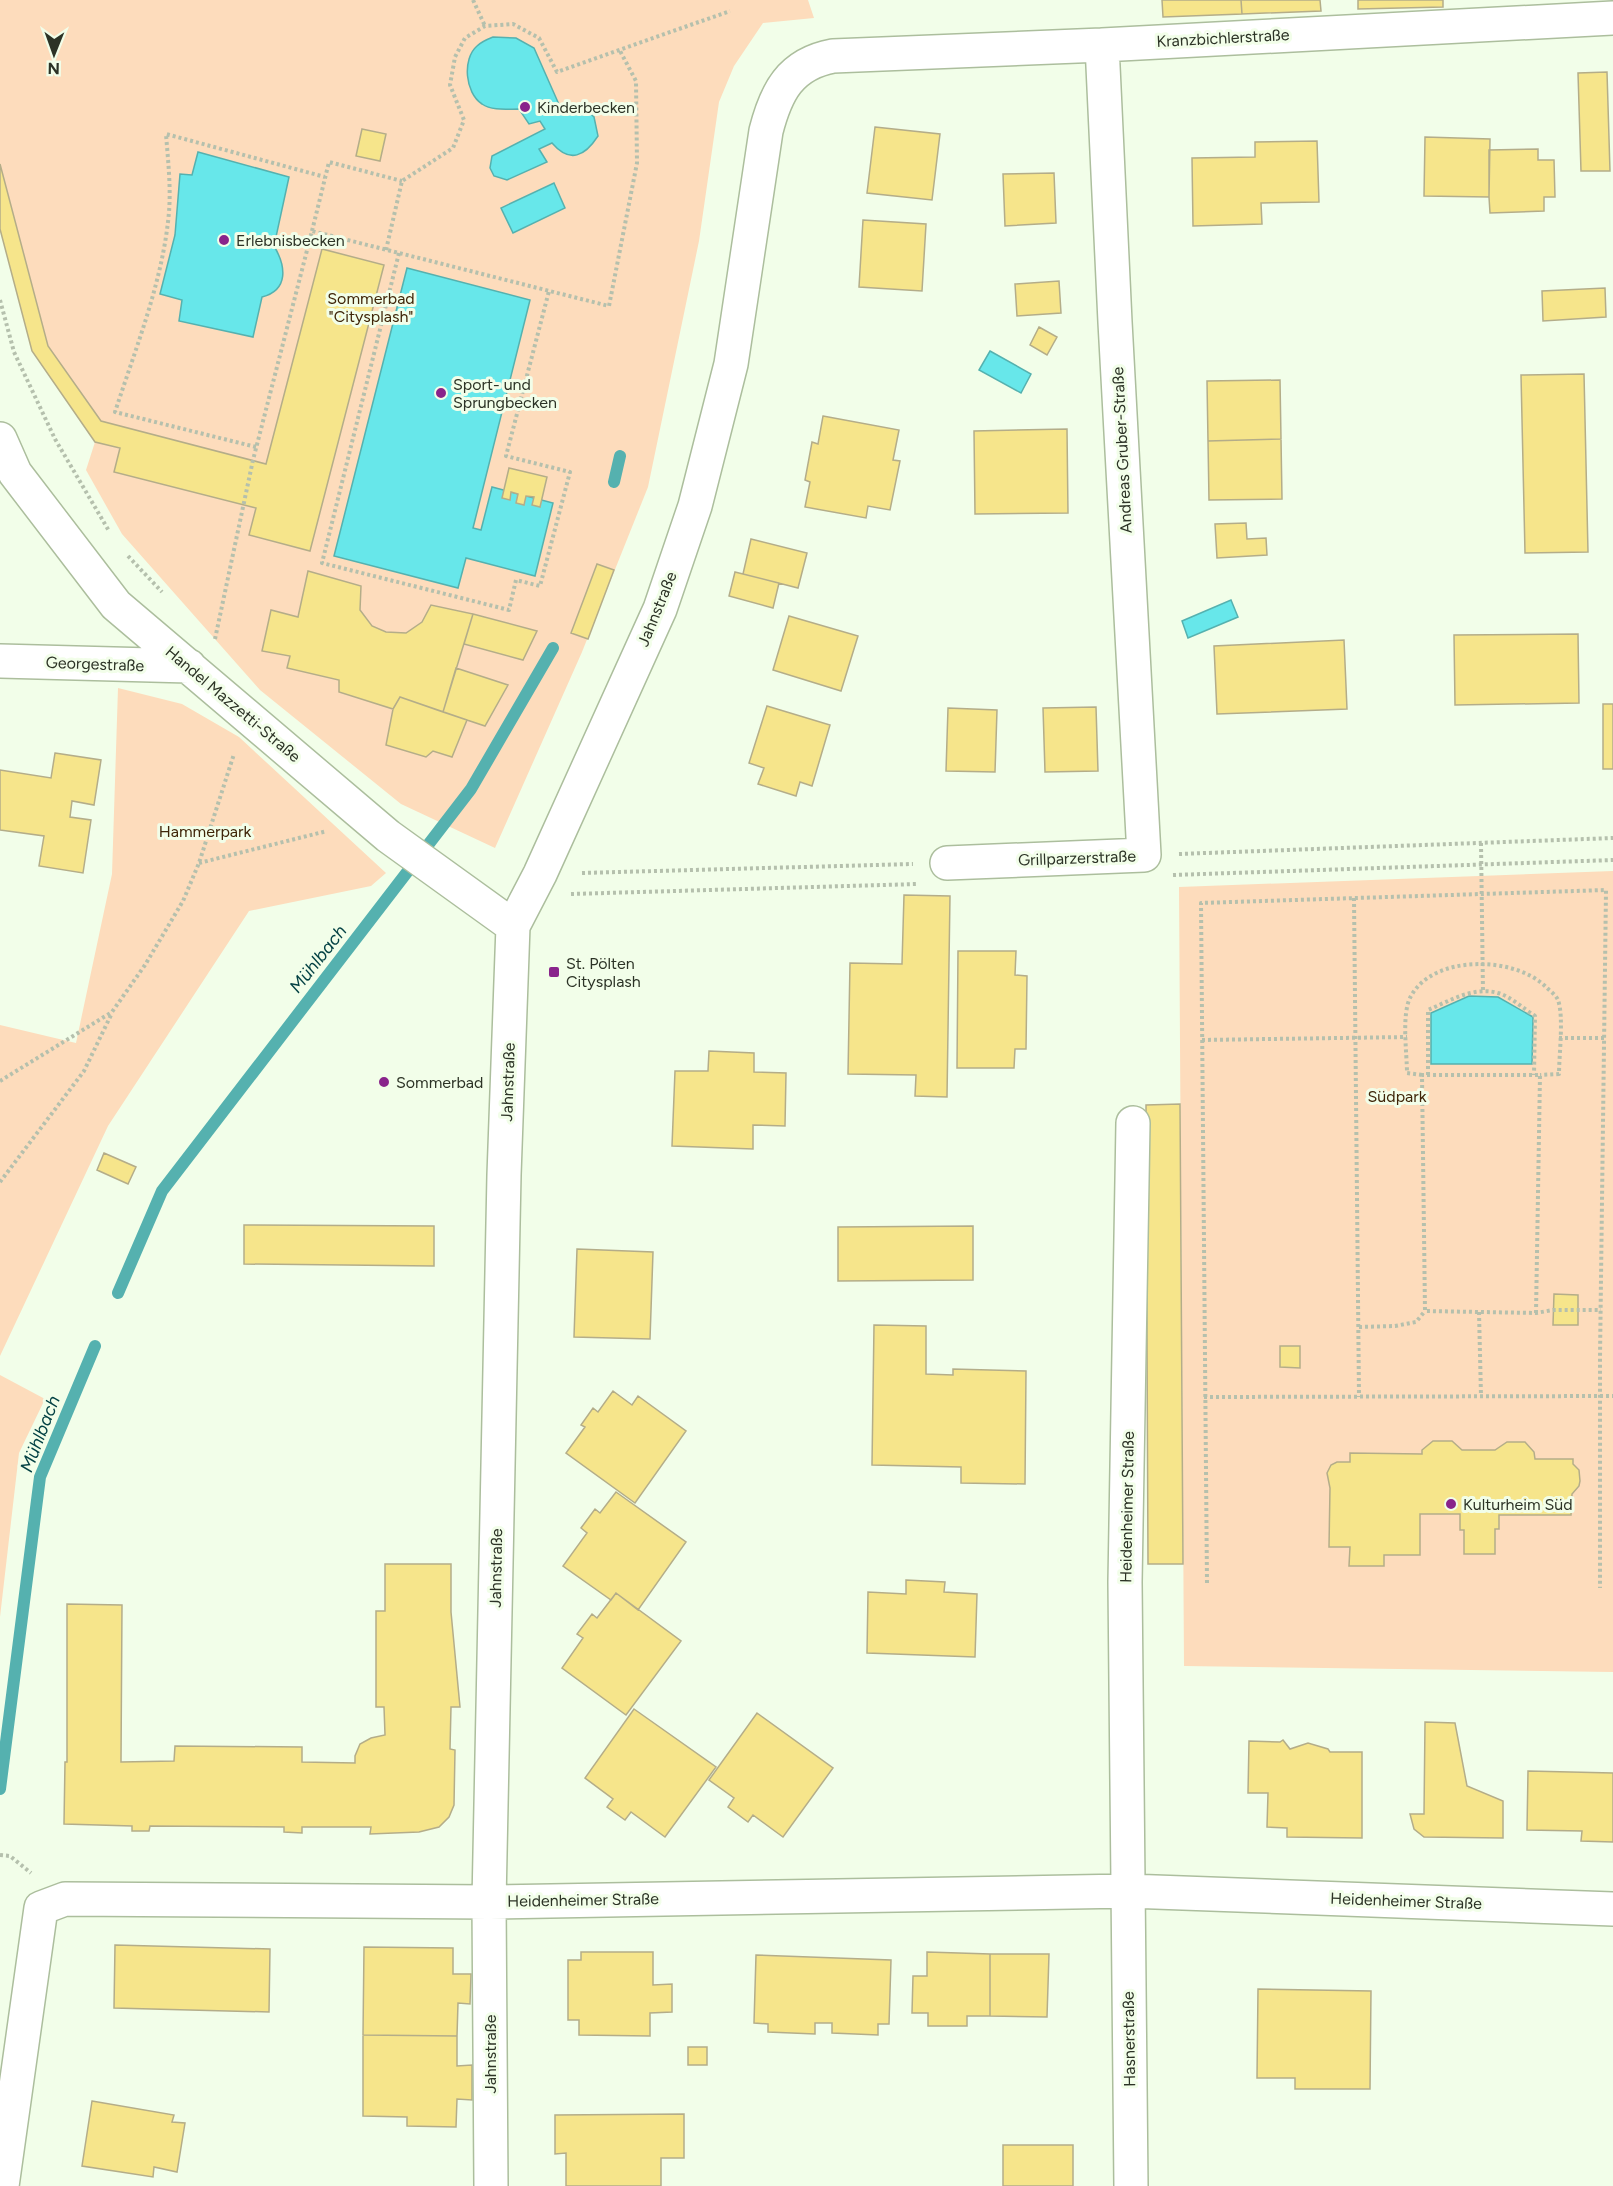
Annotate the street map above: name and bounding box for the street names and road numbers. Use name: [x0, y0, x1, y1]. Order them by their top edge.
street label: Kranzbichlerstraße: [1156, 25, 1290, 51]
street label: Andreas Gruber-Straße: [1108, 366, 1136, 534]
street label: Jahnstraße: [633, 569, 681, 649]
street label: Handel Mazzetti-Straße: [162, 642, 305, 766]
street label: Georgestraße: [45, 653, 145, 675]
street label: Grillparzerstraße: [1018, 846, 1137, 870]
street label: Jahnstraße: [497, 1042, 519, 1122]
street label: Heidenheimer Straße: [1116, 1431, 1138, 1583]
street label: Jahnstraße: [486, 1528, 506, 1608]
street label: Heidenheimer Straße: [507, 1889, 659, 1911]
street label: Heidenheimer Straße: [1330, 1889, 1482, 1913]
street label: Hasnerstraße: [1119, 1991, 1139, 2087]
street label: Jahnstraße: [481, 2014, 500, 2094]

